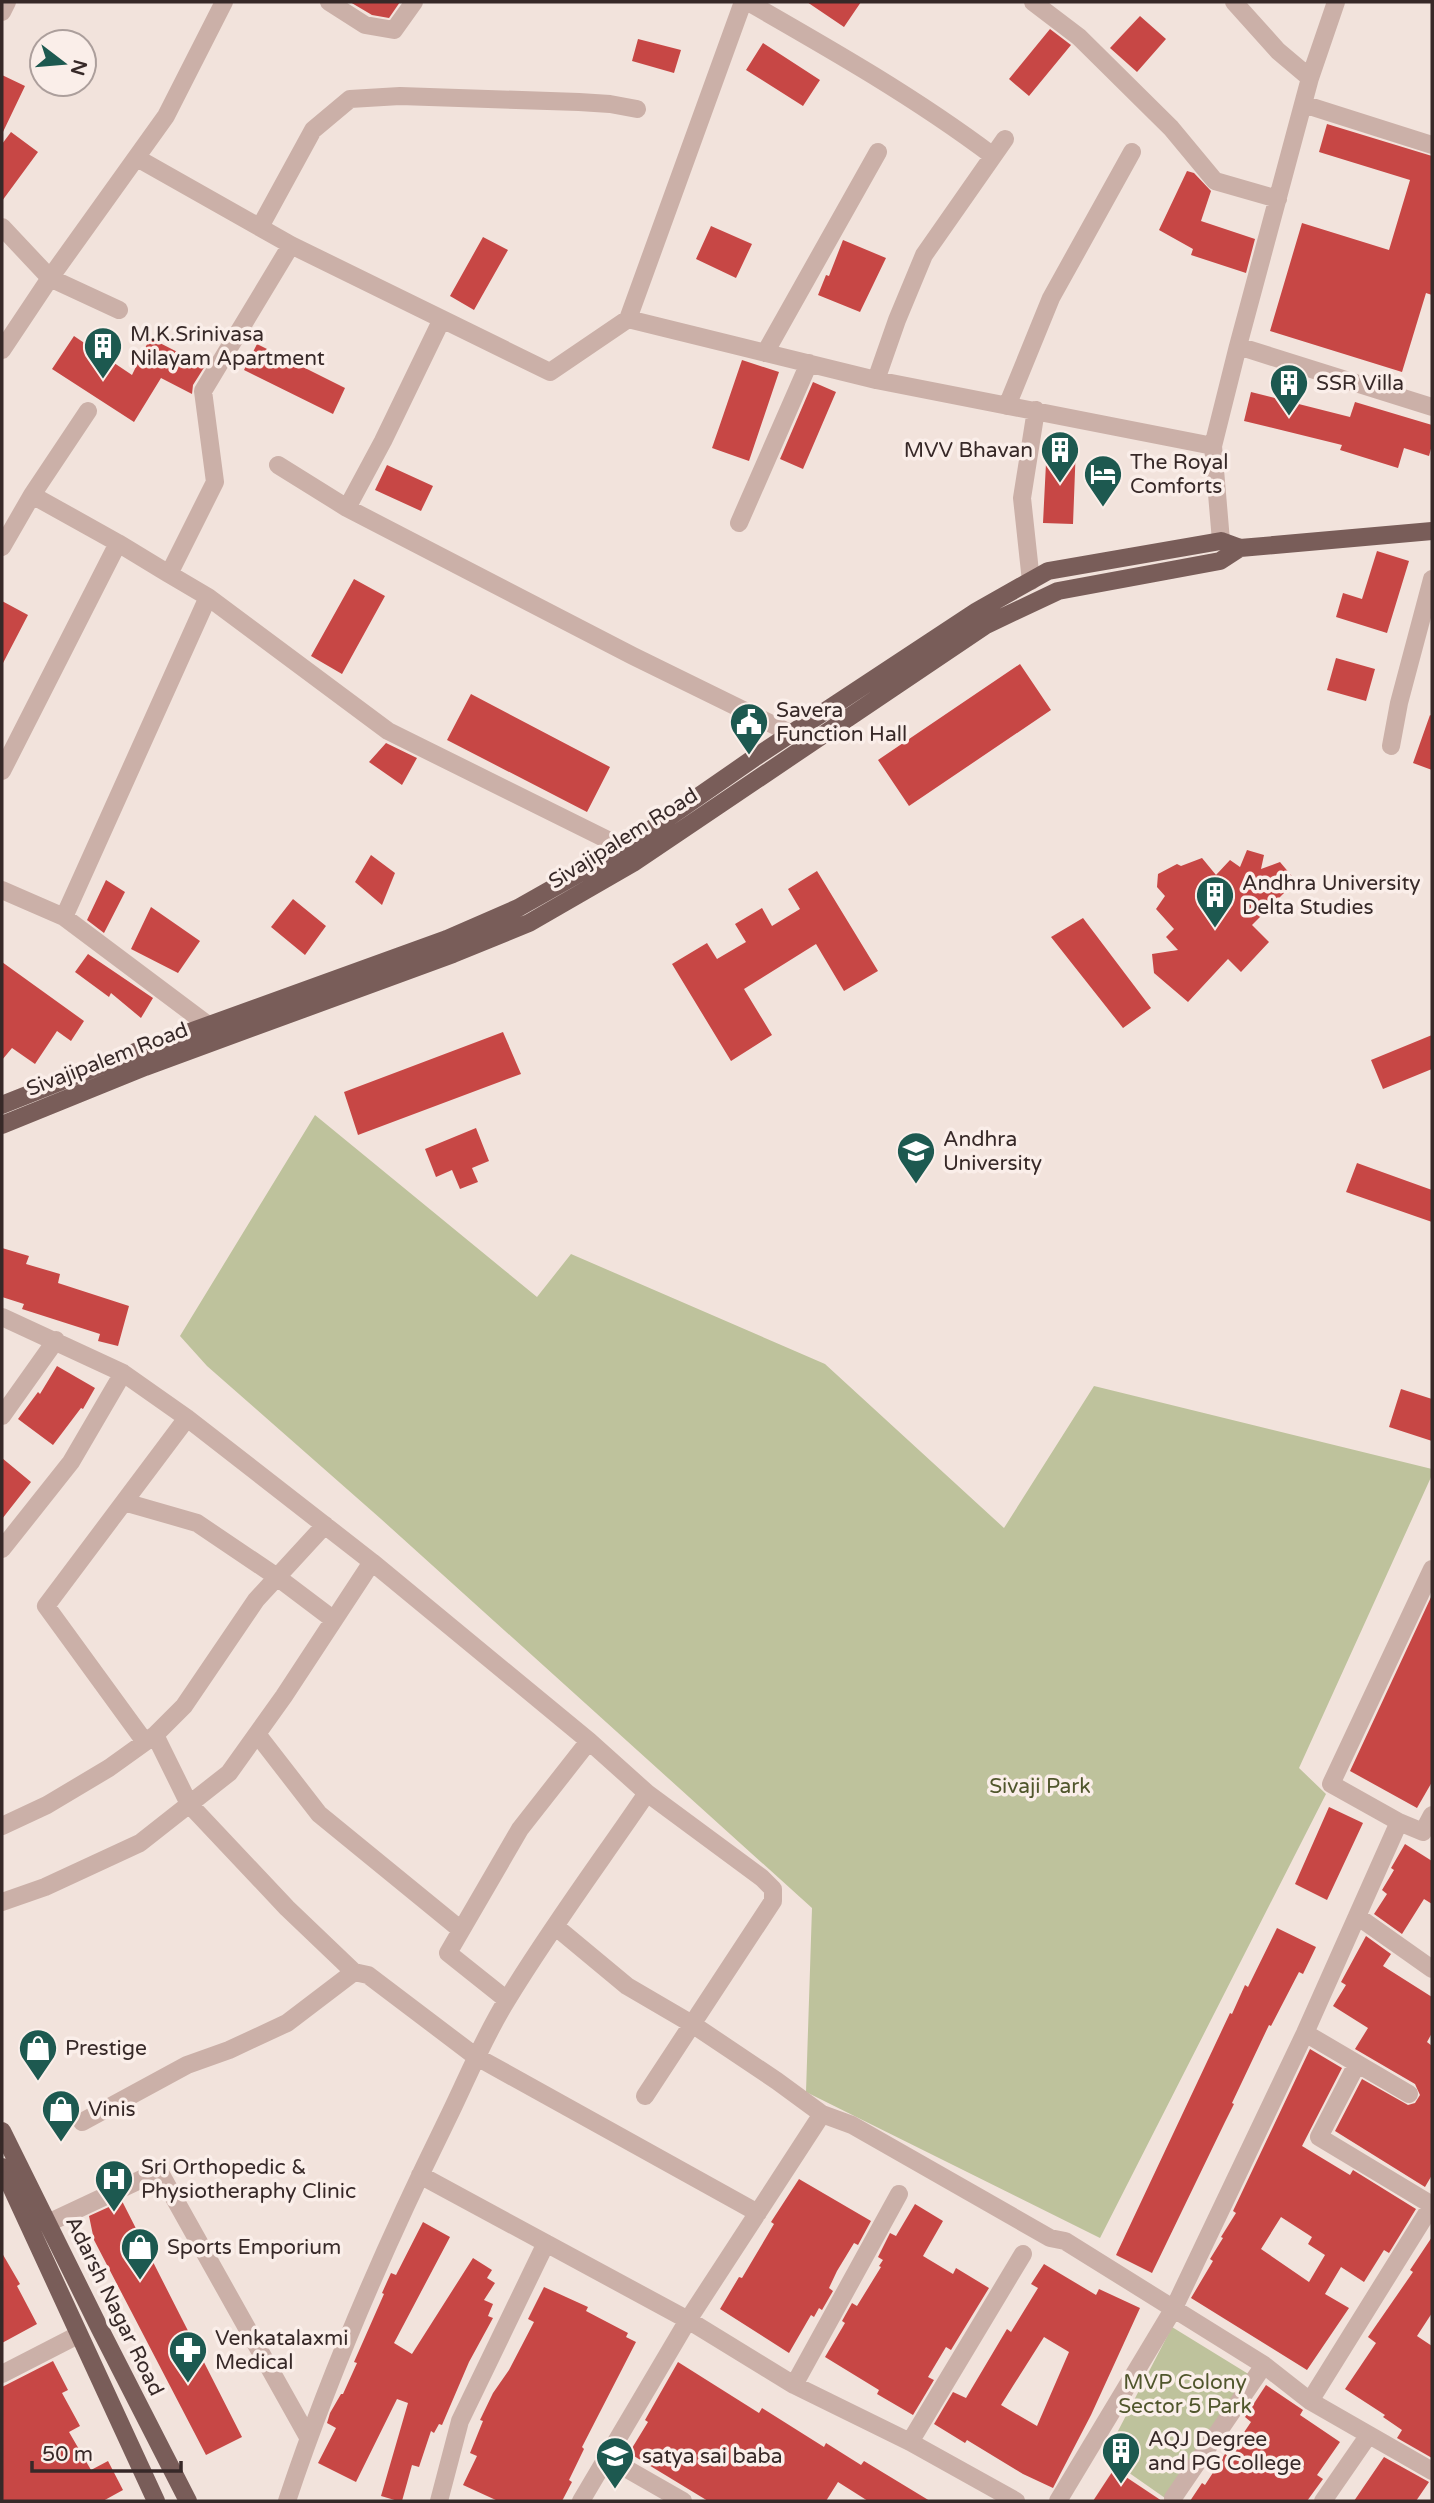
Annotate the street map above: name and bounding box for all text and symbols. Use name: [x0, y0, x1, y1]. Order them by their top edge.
north arrow: [28, 28, 98, 98]
text: N: [66, 57, 91, 78]
place label: M.K.Srinivasa Nilayam Apartment: [130, 322, 325, 371]
building icon: M.K.Srinivasa Nilayam Apartment: [82, 325, 124, 380]
building icon: SSR Villa: [1268, 362, 1310, 417]
place label: SSR Villa: [1316, 371, 1404, 396]
building icon: MVV Bhavan: [1039, 429, 1081, 484]
place label: MVV Bhavan: [904, 438, 1033, 463]
place label: The Royal Comforts: [1130, 450, 1229, 499]
hotel icon: The Royal Comforts: [1082, 453, 1124, 508]
place label: Savera Function Hall: [776, 698, 907, 747]
public building icon: Savera Function Hall: [728, 701, 770, 756]
street label: Sivajipalem Road: [544, 783, 702, 894]
place label: Andhra University Delta Studies: [1242, 871, 1421, 920]
building icon: Andhra University Delta Studies: [1194, 874, 1236, 929]
street label: Sivajipalem Road: [23, 1017, 191, 1102]
place label: Andhra University: [943, 1127, 1042, 1176]
school or university icon: Andhra University: [895, 1130, 937, 1185]
park label: Sivaji Park: [989, 1774, 1091, 1799]
shop icon: Prestige: [17, 2027, 59, 2082]
place label: Prestige: [65, 2036, 147, 2061]
shop icon: Vinis: [40, 2088, 82, 2143]
place label: Vinis: [88, 2097, 136, 2122]
place label: Sri Orthopedic & Physiotheraphy Clinic: [141, 2155, 356, 2204]
hospital icon: Sri Orthopedic & Physiotheraphy Clinic: [93, 2158, 135, 2213]
street label: Adarsh Nagar Road: [60, 2212, 169, 2400]
shop icon: Sports Emporium: [119, 2226, 161, 2281]
place label: Sports Emporium: [167, 2235, 341, 2260]
place label: Venkatalaxmi Medical: [215, 2326, 349, 2375]
pharmacy icon: Venkatalaxmi Medical: [167, 2329, 209, 2384]
park label: MVP Colony Sector 5 Park: [1118, 2370, 1252, 2419]
place label: AQJ Degree and PG College: [1148, 2427, 1301, 2476]
scale bar: [32, 2430, 180, 2474]
building icon: AQJ Degree and PG College: [1100, 2430, 1142, 2485]
school or university icon: satya sai baba: [594, 2435, 636, 2490]
text: 50 m: [42, 2442, 93, 2467]
place label: satya sai baba: [642, 2444, 783, 2469]

